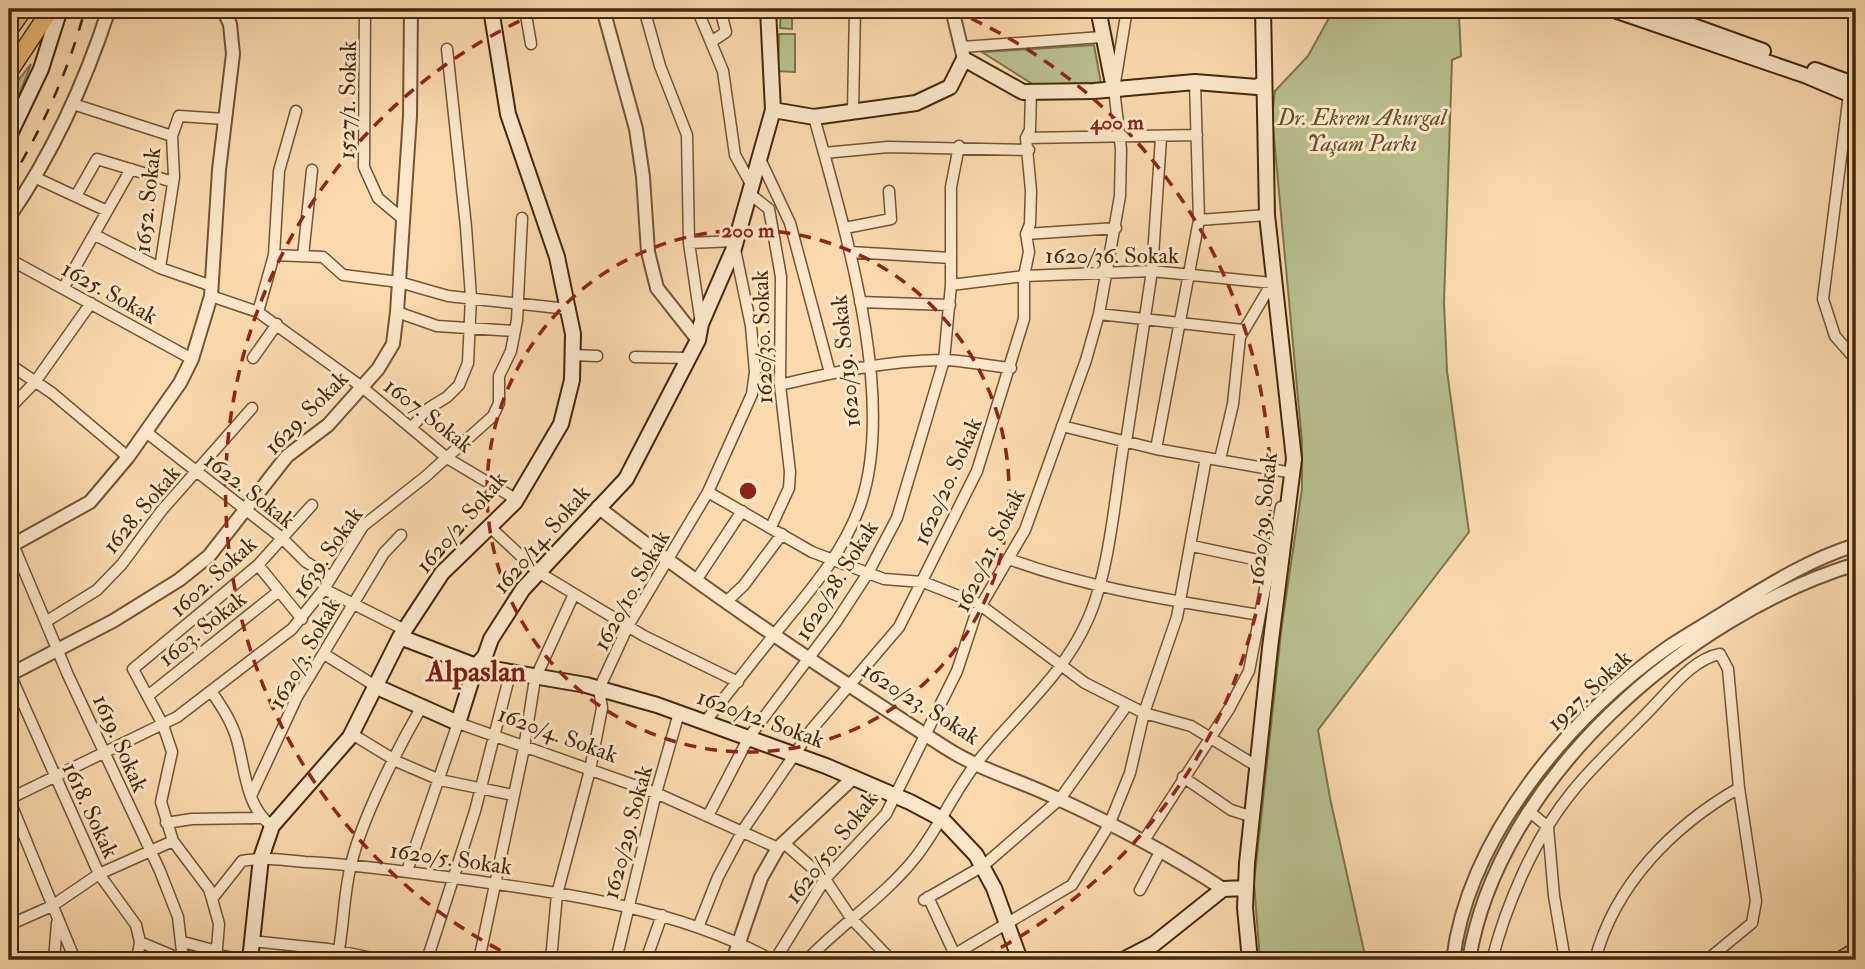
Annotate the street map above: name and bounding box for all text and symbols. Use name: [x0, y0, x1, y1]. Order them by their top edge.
street label: 1527/1. Sokak: [332, 40, 363, 160]
park label: Dr. Ekrem Akurgal Yaşam Parkı: [1277, 103, 1448, 158]
text: 400 m: [1089, 109, 1144, 136]
street label: 1652. Sokak: [128, 146, 167, 254]
text: 200 m: [722, 217, 775, 244]
street label: 1620/36. Sokak: [1045, 241, 1179, 270]
street label: 1625. Sokak: [57, 254, 163, 331]
street label: 1620/30. Sokak: [746, 269, 779, 405]
street label: 1620/19. Sokak: [824, 293, 867, 429]
street label: 1629. Sokak: [258, 364, 355, 461]
street label: 1607. Sokak: [378, 371, 479, 459]
street label: 1620/20. Sokak: [906, 413, 989, 550]
street label: 1622. Sokak: [198, 446, 301, 535]
street label: 1620/39. Sokak: [1241, 451, 1284, 587]
street label: 1628. Sokak: [96, 459, 187, 559]
street label: 1620/2. Sokak: [409, 466, 513, 579]
street label: 1620/14. Sokak: [486, 479, 596, 600]
centre of rings: [736, 479, 760, 503]
street label: 1620/21. Sokak: [947, 484, 1032, 617]
street label: 1639. Sokak: [286, 501, 369, 603]
street label: 1620/28. Sokak: [788, 515, 885, 646]
street label: 1620/10. Sokak: [586, 525, 676, 656]
street label: 1602. Sokak: [164, 530, 263, 623]
street label: 1603. Sokak: [153, 584, 252, 673]
street label: 1620/3. Sokak: [262, 593, 347, 714]
street label: 1927. Sokak: [1541, 644, 1638, 737]
district label: Alpaslan: [424, 653, 526, 690]
street label: 1620/23. Sokak: [856, 656, 985, 751]
street label: 1620/12. Sokak: [693, 682, 828, 755]
street label: 1619. Sokak: [86, 690, 155, 797]
street label: 1620/4. Sokak: [494, 699, 622, 770]
street label: 1618. Sokak: [56, 757, 125, 863]
street label: 1620/29. Sokak: [596, 762, 659, 902]
street label: 1620/50. Sokak: [778, 785, 884, 909]
street label: 1620/5. Sokak: [388, 836, 514, 881]

